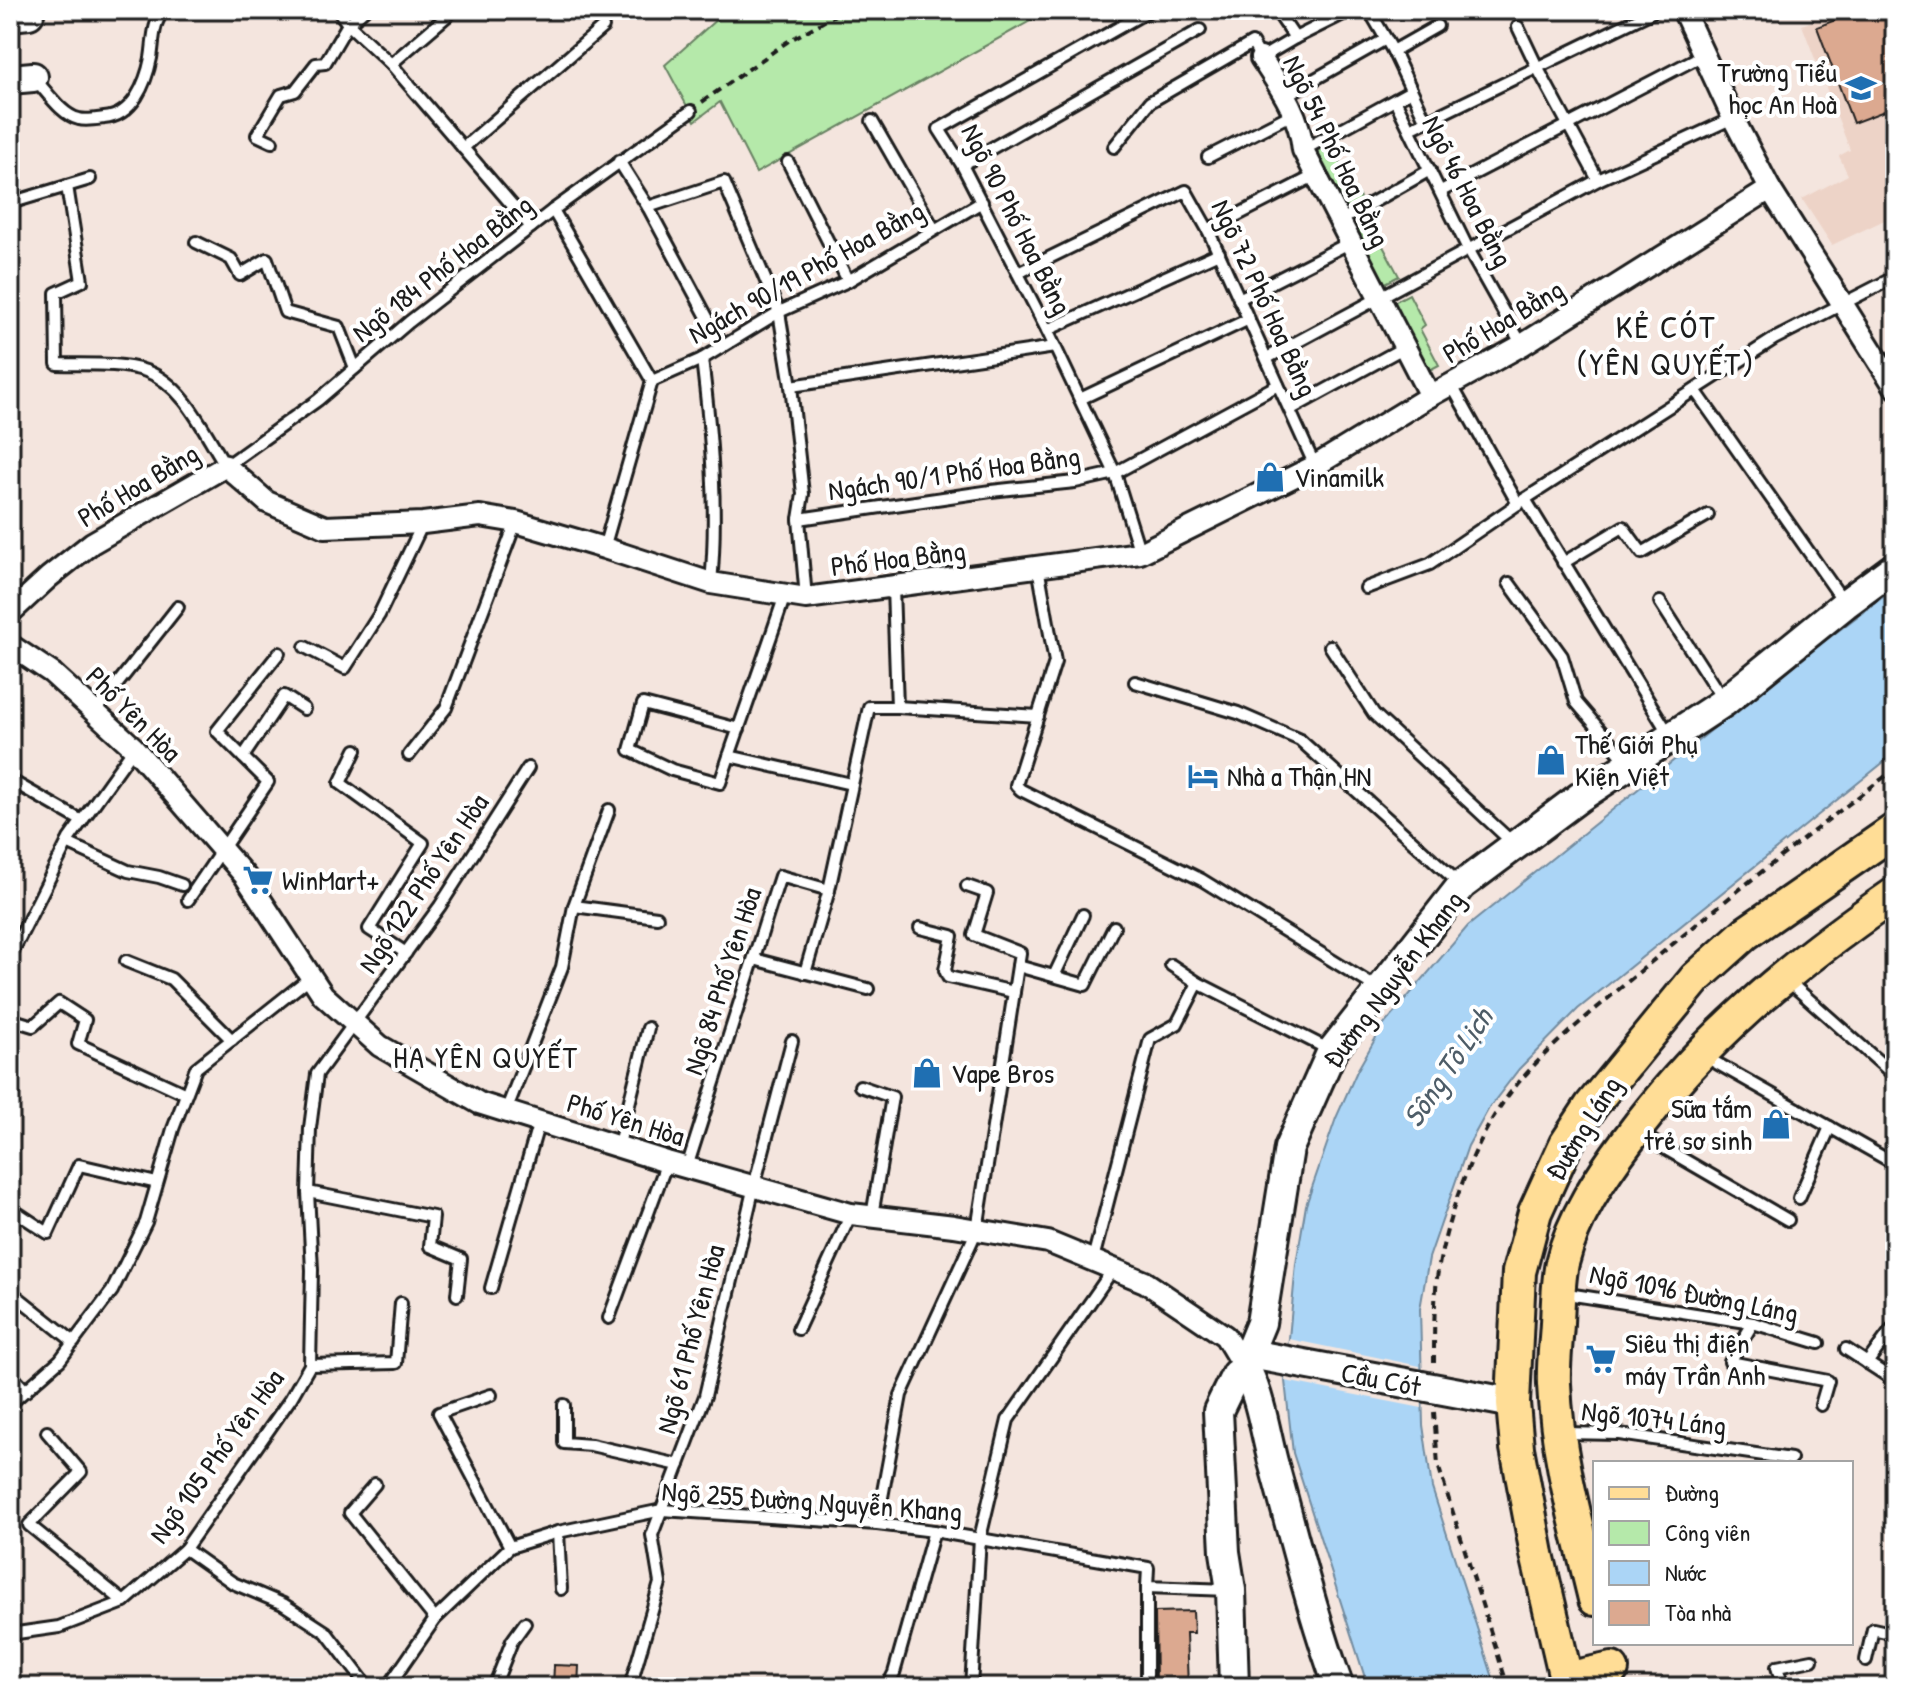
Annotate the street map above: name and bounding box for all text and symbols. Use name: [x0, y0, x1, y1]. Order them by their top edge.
street label: Ngõ 54 Phố Hoa Bằng: [1274, 49, 1400, 253]
place label: Trường Tiểu học An Hoà: [1717, 53, 1837, 123]
school or university icon: Trường Tiểu học An Hoà: [1844, 71, 1878, 105]
street label: Ngõ 46 Hoa Bằng: [1414, 109, 1522, 273]
street label: Ngõ 90 Phố Hoa Bằng: [953, 117, 1081, 321]
street label: Ngõ 184 Phố Hoa Bằng: [344, 186, 540, 350]
street label: Ngách 90/19 Phố Hoa Bằng: [681, 191, 931, 353]
street label: Ngõ 72 Phố Hoa Bằng: [1203, 193, 1327, 403]
street label: Phố Hoa Bằng: [1435, 270, 1571, 372]
district label: KẺ CÓT (YÊN QUYẾT): [1577, 305, 1755, 385]
street label: Phố Hoa Bằng: [70, 434, 206, 536]
street label: Ngách 90/1 Phố Hoa Bằng: [826, 437, 1082, 509]
place label: Vinamilk: [1294, 458, 1384, 496]
shop icon: Vinamilk: [1253, 460, 1287, 494]
street label: Phố Hoa Bằng: [829, 531, 967, 585]
street label: Phố Yên Hòa: [78, 658, 190, 770]
place label: Thế Giới Phụ Kiện Việt: [1575, 725, 1698, 795]
shop icon: Thế Giới Phụ Kiện Việt: [1534, 743, 1568, 777]
place label: Nhà a Thận HN: [1227, 757, 1371, 795]
hotel icon: Nhà a Thận HN: [1186, 759, 1220, 793]
street label: Ngõ 122 Phố Yên Hòa: [349, 786, 497, 980]
place label: WinMart+: [282, 861, 380, 899]
supermarket icon: WinMart+: [241, 863, 275, 897]
street label: Ngõ 84 Phố Yên Hòa: [674, 882, 770, 1080]
street label: Đường Nguyễn Khang: [1314, 883, 1472, 1075]
water label: Sông Tô Lịch: [1393, 998, 1503, 1135]
district label: HẠ YÊN QUYẾT: [393, 1037, 579, 1077]
place label: Vape Bros: [951, 1054, 1054, 1092]
shop icon: Vape Bros: [910, 1056, 944, 1090]
street label: Đường Láng: [1536, 1069, 1630, 1187]
street label: Phố Yên Hòa: [563, 1083, 689, 1155]
place label: Sữa tắm trẻ sơ sinh: [1644, 1089, 1752, 1159]
shop icon: Sữa tắm trẻ sơ sinh: [1759, 1107, 1793, 1141]
street label: Ngõ 61 Phố Yên Hòa: [647, 1240, 733, 1438]
street label: Ngõ 1096 Đường Láng: [1587, 1254, 1801, 1332]
place label: Siêu thị điện máy Trần Anh: [1625, 1324, 1766, 1394]
supermarket icon: Siêu thị điện máy Trần Anh: [1584, 1342, 1618, 1376]
street label: Cầu Cót: [1338, 1353, 1424, 1405]
street label: Ngõ 105 Phố Yên Hòa: [140, 1361, 292, 1551]
street label: Ngõ 1074 Láng: [1580, 1392, 1728, 1444]
legend: [1593, 1461, 1853, 1645]
street label: Ngõ 255 Đường Nguyễn Khang: [661, 1472, 963, 1530]
text: Đường: [1665, 1476, 1719, 1508]
text: Công viên: [1665, 1516, 1750, 1548]
text: Nước: [1665, 1556, 1707, 1588]
text: Tòa nhà: [1665, 1596, 1731, 1628]

